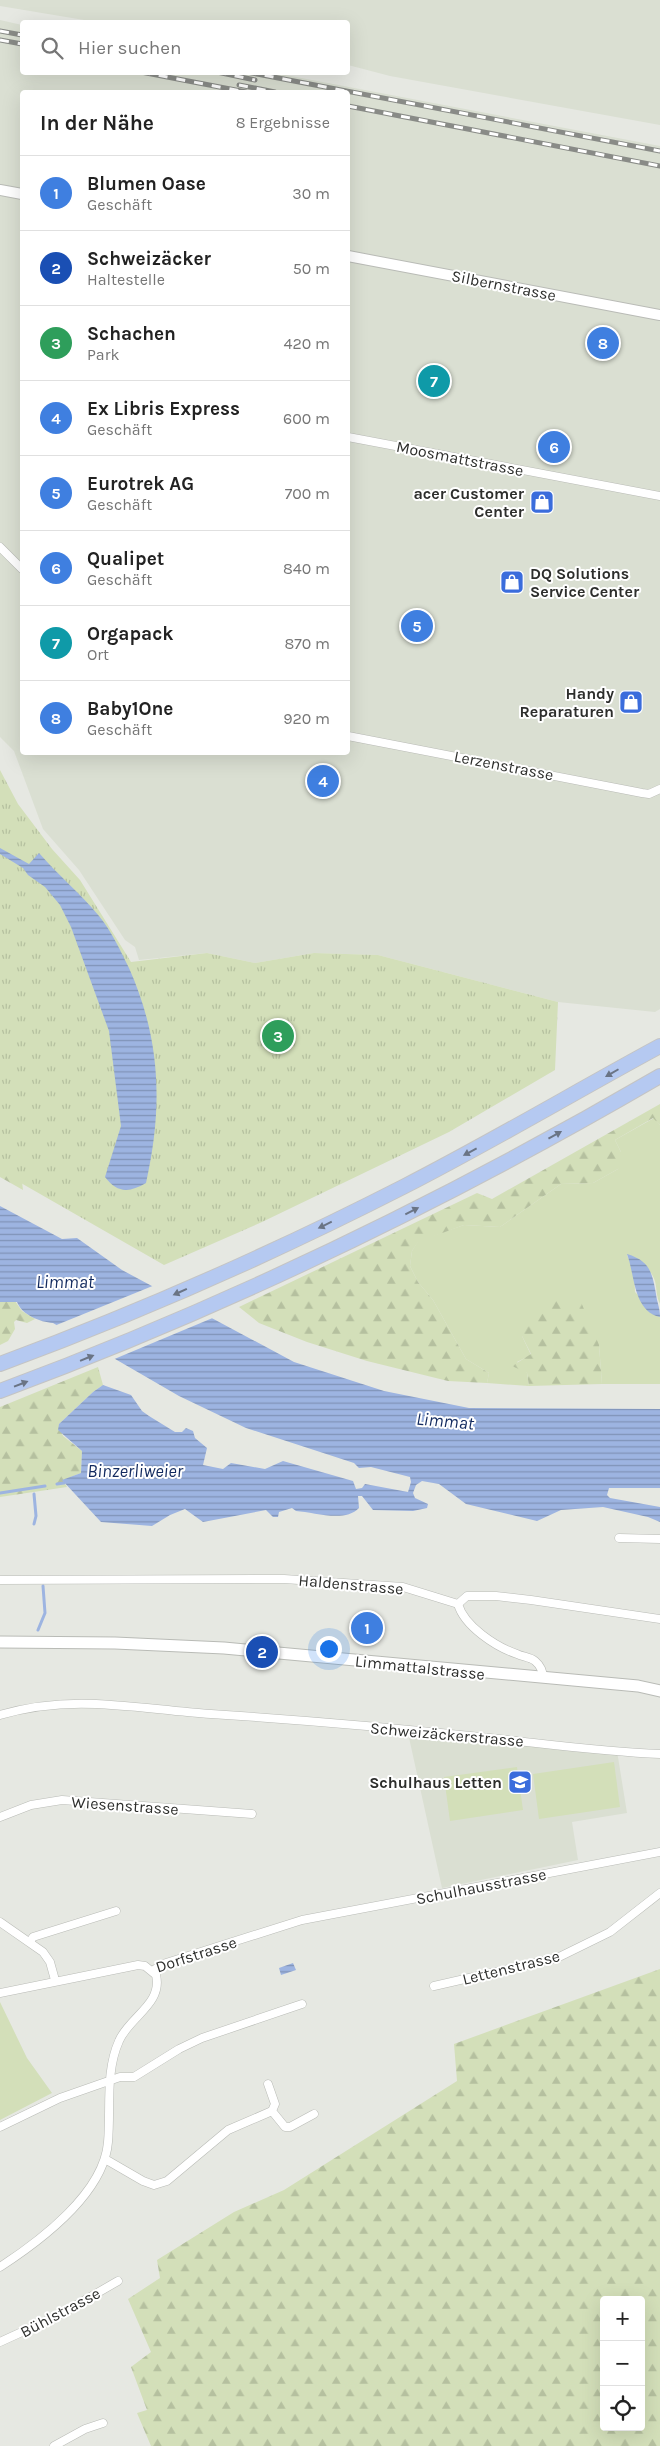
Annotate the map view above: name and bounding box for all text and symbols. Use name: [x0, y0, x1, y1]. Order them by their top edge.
search box: [20, 20, 350, 75]
icon: search: [38, 34, 66, 62]
text: Hier suchen: [78, 37, 181, 59]
text: In der Nähe: [40, 111, 154, 135]
text: 8 Ergebnisse: [236, 113, 330, 132]
text: Blumen Oase: [87, 173, 206, 195]
text: 1: [53, 184, 59, 203]
text: 30 m: [292, 184, 330, 203]
text: Geschäft: [87, 195, 152, 214]
text: Schweizäcker: [87, 248, 211, 270]
text: 2: [51, 259, 61, 278]
text: 50 m: [293, 259, 330, 278]
street label: Silbernstrasse: [450, 266, 558, 305]
text: Haltestelle: [87, 270, 165, 289]
text: Schachen: [87, 323, 176, 345]
pin: 8: [587, 324, 619, 362]
text: 3: [51, 334, 61, 353]
text: 420 m: [284, 334, 330, 353]
text: Park: [87, 345, 119, 364]
pin: 7: [418, 362, 450, 400]
text: Ex Libris Express: [87, 398, 240, 420]
text: 4: [51, 409, 61, 428]
text: 600 m: [283, 409, 330, 428]
text: Geschäft: [87, 420, 152, 439]
pin: 6: [538, 428, 570, 466]
street label: Moosmattstrasse: [395, 437, 525, 480]
text: Eurotrek AG: [87, 473, 194, 495]
text: 5: [51, 484, 61, 503]
text: 700 m: [285, 484, 330, 503]
place label: acer Customer Center: [413, 484, 525, 521]
shop icon: acer Customer Center: [529, 489, 555, 515]
text: Geschäft: [87, 495, 152, 514]
text: Qualipet: [87, 548, 164, 570]
text: 6: [51, 559, 61, 578]
text: 840 m: [283, 559, 330, 578]
place label: DQ Solutions Service Center: [530, 564, 640, 601]
shop icon: DQ Solutions Service Center: [499, 569, 525, 595]
text: Geschäft: [87, 570, 152, 589]
pin: 5: [401, 607, 433, 645]
text: Orgapack: [87, 623, 173, 645]
text: 7: [52, 634, 60, 653]
text: 870 m: [284, 634, 330, 653]
text: Ort: [87, 645, 109, 664]
place label: Handy Reparaturen: [519, 684, 614, 721]
shop icon: Handy Reparaturen: [618, 689, 644, 715]
text: Baby1One: [87, 698, 173, 720]
text: 8: [51, 709, 61, 728]
text: 920 m: [283, 709, 330, 728]
text: Geschäft: [87, 720, 152, 739]
street label: Lerzenstrasse: [453, 747, 555, 784]
pin: 4: [307, 762, 339, 800]
pin: 3: [262, 1017, 294, 1055]
one-way arrow: [606, 1069, 619, 1078]
one-way arrow: [549, 1130, 562, 1139]
one-way arrow: [463, 1148, 477, 1156]
one-way arrow: [405, 1207, 419, 1215]
one-way arrow: [318, 1221, 332, 1229]
water label: Limmat: [36, 1271, 95, 1293]
one-way arrow: [173, 1288, 187, 1296]
one-way arrow: [80, 1353, 94, 1361]
one-way arrow: [14, 1380, 29, 1388]
water label: Limmat: [415, 1408, 476, 1435]
water label: Binzerliweier: [87, 1460, 184, 1482]
street label: Haldenstrasse: [298, 1570, 404, 1599]
pin: 1: [351, 1609, 383, 1647]
pin: 2: [246, 1633, 278, 1671]
your location: [316, 1636, 342, 1662]
street label: Limmattalstrasse: [354, 1651, 486, 1684]
street label: Schweizäckerstrasse: [369, 1718, 524, 1751]
school or university icon: Schulhaus Letten: [507, 1769, 533, 1795]
place label: Schulhaus Letten: [369, 1773, 502, 1792]
street label: Wiesenstrasse: [71, 1792, 179, 1819]
street label: Schulhausstrasse: [414, 1865, 548, 1908]
street label: Dorfstrasse: [153, 1932, 239, 1977]
street label: Lettenstrasse: [460, 1946, 562, 1989]
street label: Bühlstrasse: [17, 2283, 103, 2341]
map controls: [600, 2296, 645, 2431]
button: +: [600, 2296, 645, 2341]
button: −: [600, 2341, 645, 2386]
button: locate: [600, 2386, 645, 2431]

